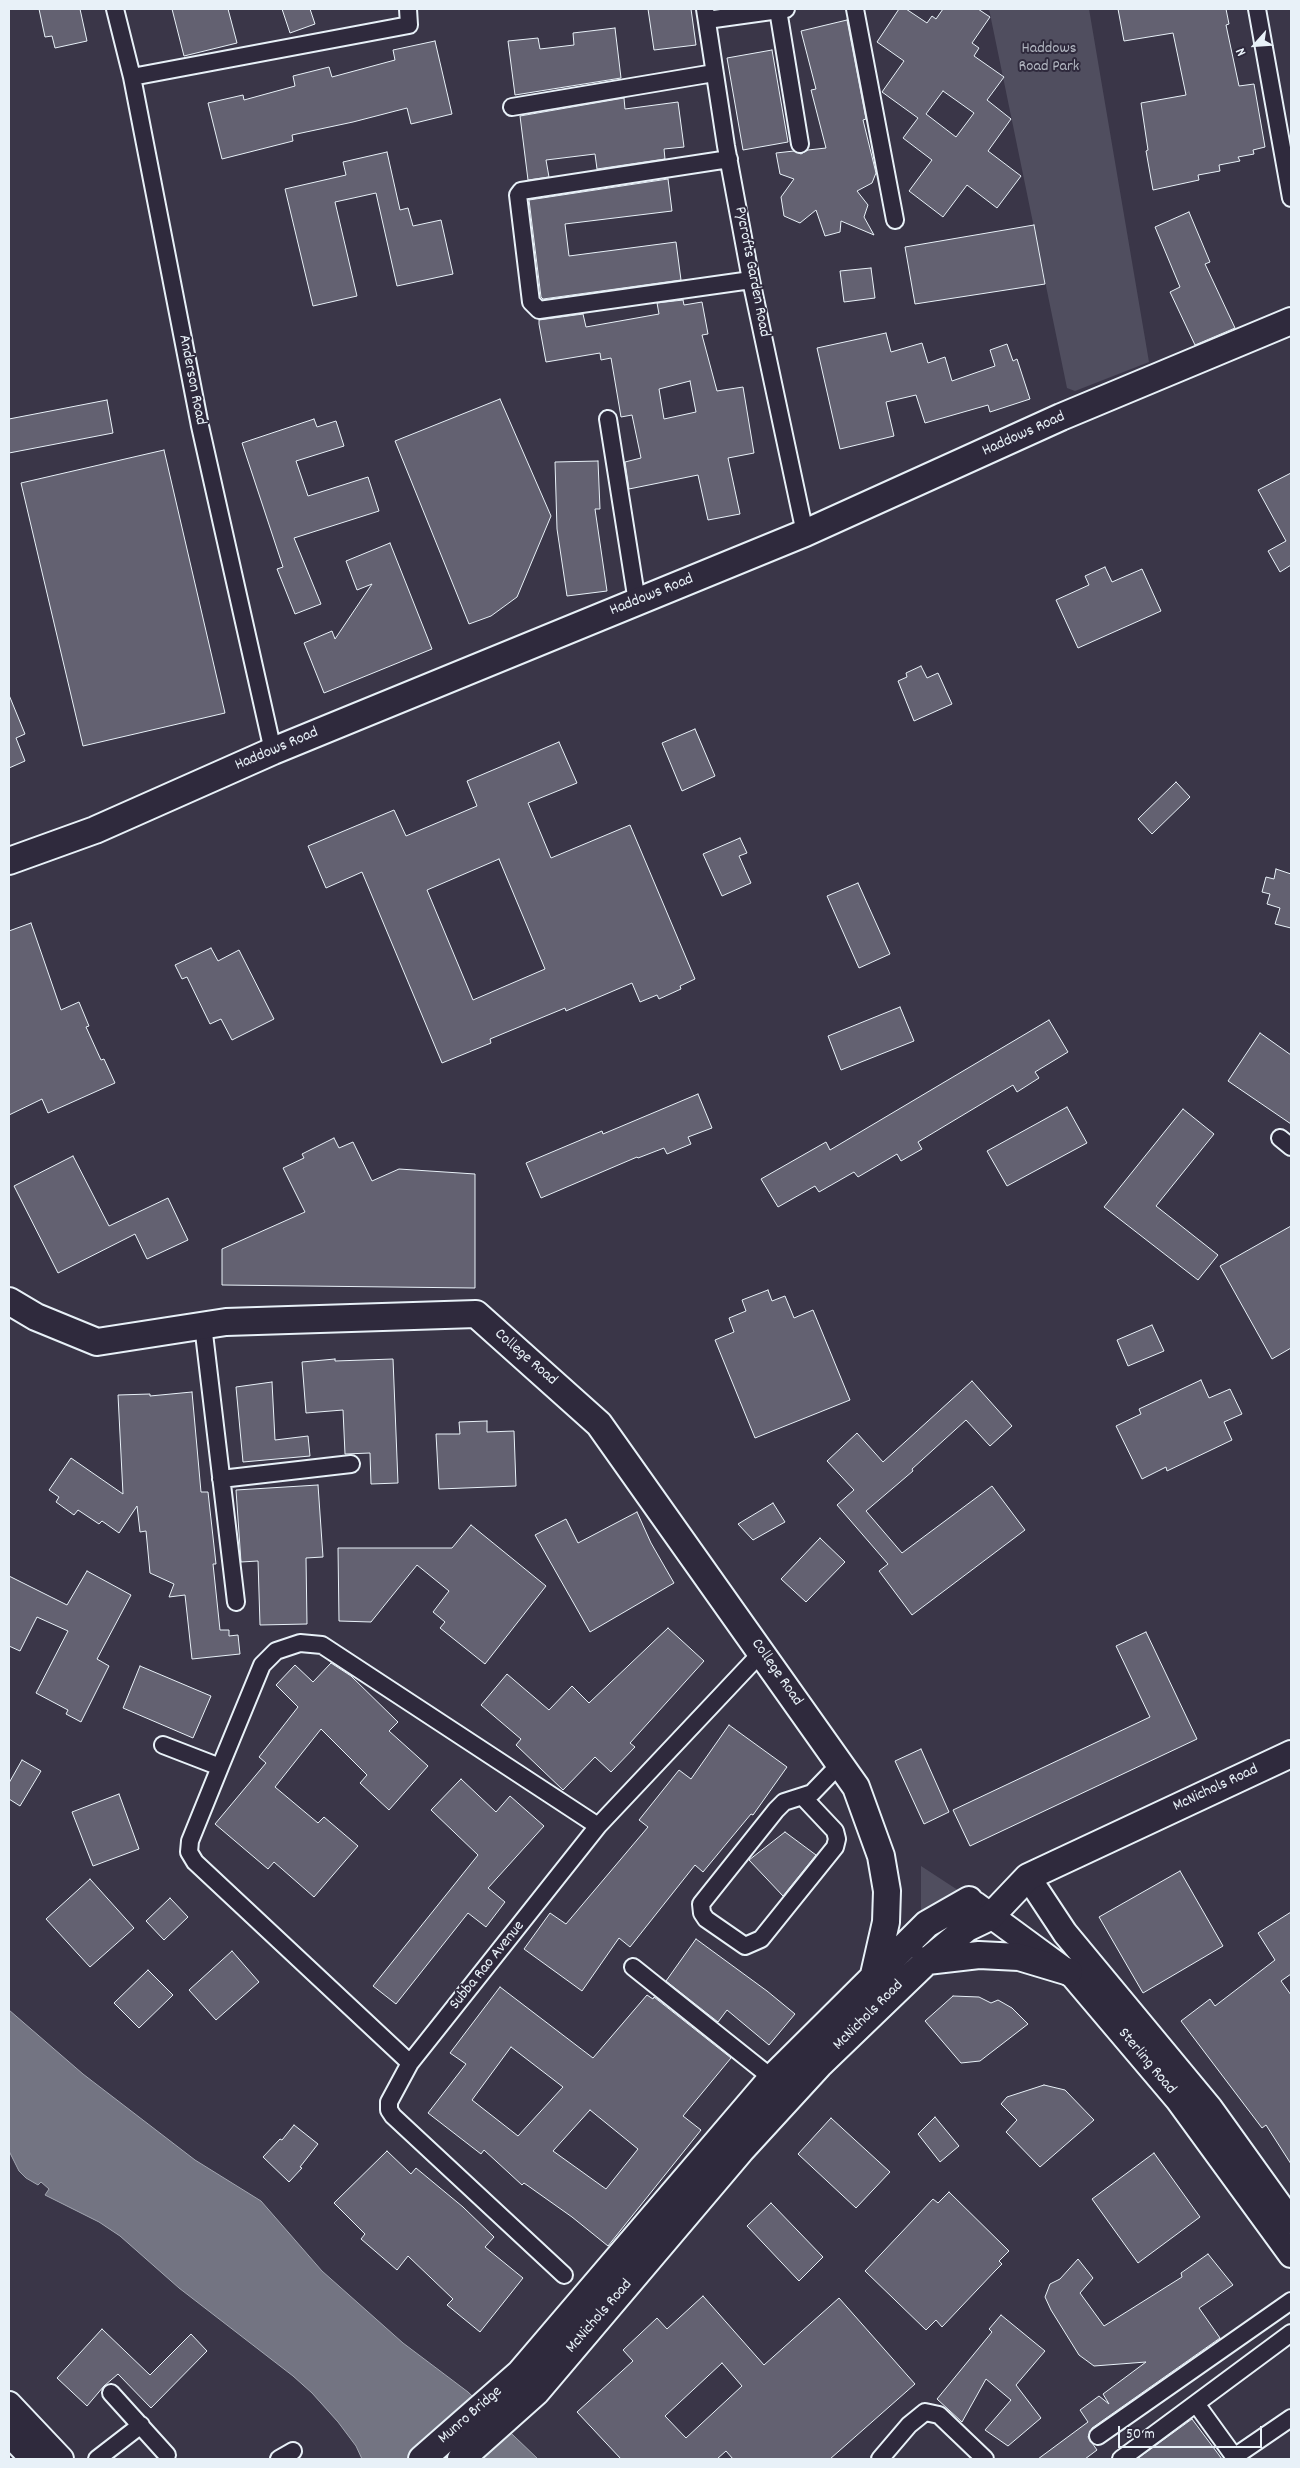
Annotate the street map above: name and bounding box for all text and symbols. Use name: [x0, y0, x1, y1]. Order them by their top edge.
north arrow: [1230, 20, 1280, 70]
park label: Haddows Road Park: [1019, 40, 1079, 78]
text: N: [1231, 44, 1252, 59]
street label: Pycrofts Garden Road: [729, 205, 773, 339]
street label: Anderson Road: [173, 333, 209, 427]
street label: Haddows Road: [980, 408, 1068, 462]
street label: Haddows Road: [607, 571, 697, 621]
street label: Haddows Road: [233, 724, 321, 776]
street label: College Road: [490, 1325, 560, 1391]
street label: College Road: [746, 1636, 806, 1710]
street label: McNichols Road: [1170, 1761, 1262, 1817]
street label: Subba Rao Avenue: [446, 1918, 530, 2014]
street label: McNichols Road: [830, 1977, 908, 2055]
street label: Sterling Road: [1113, 2025, 1179, 2099]
street label: McNichols Road: [563, 2276, 637, 2358]
street label: Munro Bridge: [435, 2383, 507, 2449]
scale bar: [1120, 2416, 1264, 2448]
text: 50 m: [1126, 2424, 1155, 2446]

